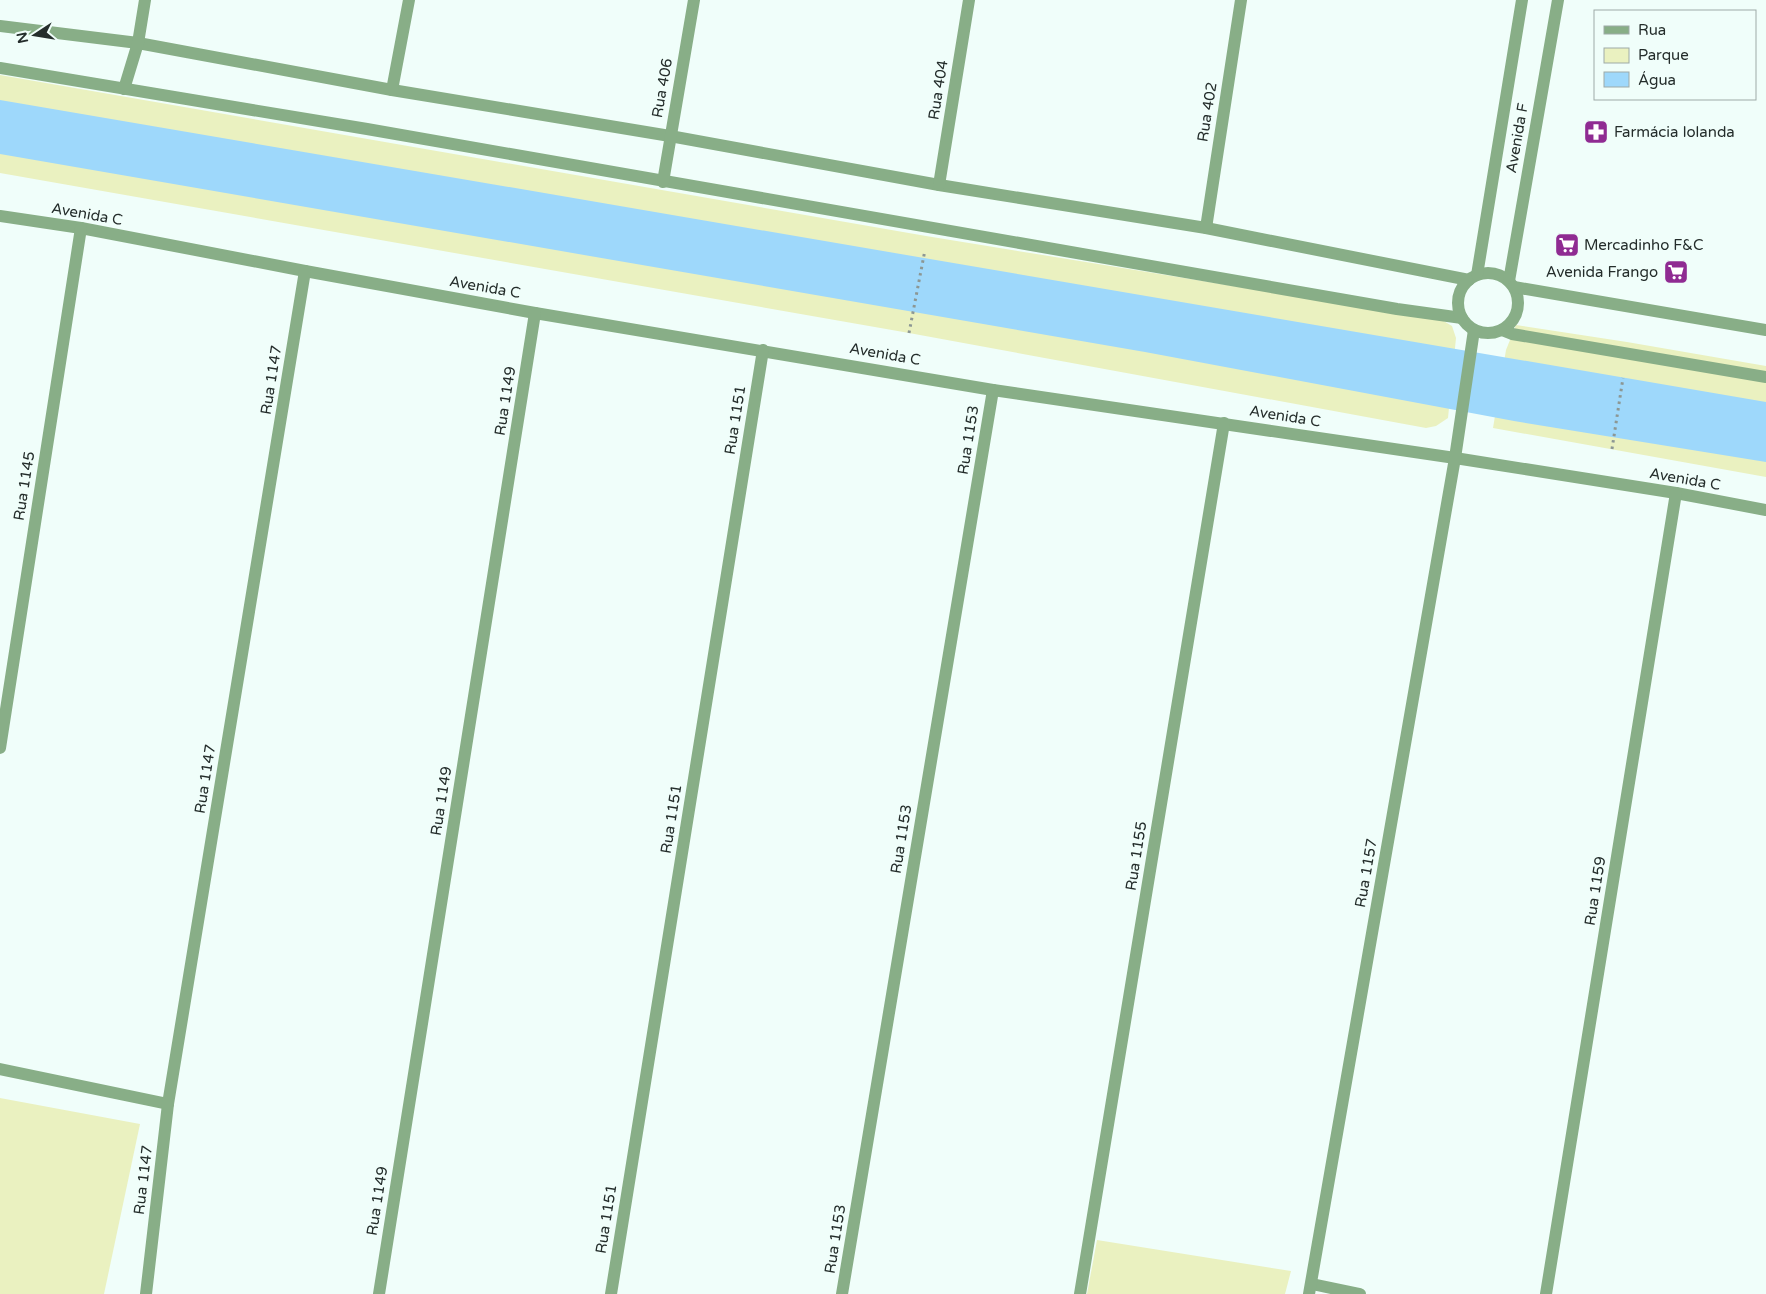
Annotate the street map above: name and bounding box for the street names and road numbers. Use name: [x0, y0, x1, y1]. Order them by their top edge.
street label: Rua 406: [648, 57, 676, 119]
street label: Rua 404: [924, 59, 952, 121]
street label: Rua 402: [1193, 81, 1221, 143]
street label: Avenida F: [1502, 102, 1532, 174]
street label: Avenida C: [50, 199, 124, 229]
street label: Avenida C: [448, 272, 522, 302]
street label: Avenida C: [848, 339, 922, 369]
street label: Rua 1147: [257, 344, 285, 416]
street label: Rua 1149: [491, 365, 519, 437]
street label: Rua 1151: [721, 384, 749, 456]
street label: Avenida C: [1248, 401, 1322, 431]
street label: Rua 1153: [954, 404, 982, 476]
street label: Rua 1145: [10, 450, 38, 522]
street label: Avenida C: [1648, 464, 1722, 494]
street label: Rua 1147: [191, 743, 219, 815]
street label: Rua 1149: [427, 765, 455, 837]
street label: Rua 1151: [657, 783, 685, 855]
street label: Rua 1153: [887, 803, 915, 875]
street label: Rua 1155: [1122, 820, 1150, 892]
street label: Rua 1157: [1351, 837, 1381, 909]
street label: Rua 1159: [1581, 855, 1609, 927]
street label: Rua 1147: [130, 1144, 156, 1216]
street label: Rua 1149: [363, 1165, 391, 1237]
street label: Rua 1151: [592, 1183, 620, 1255]
street label: Rua 1153: [821, 1203, 849, 1275]

